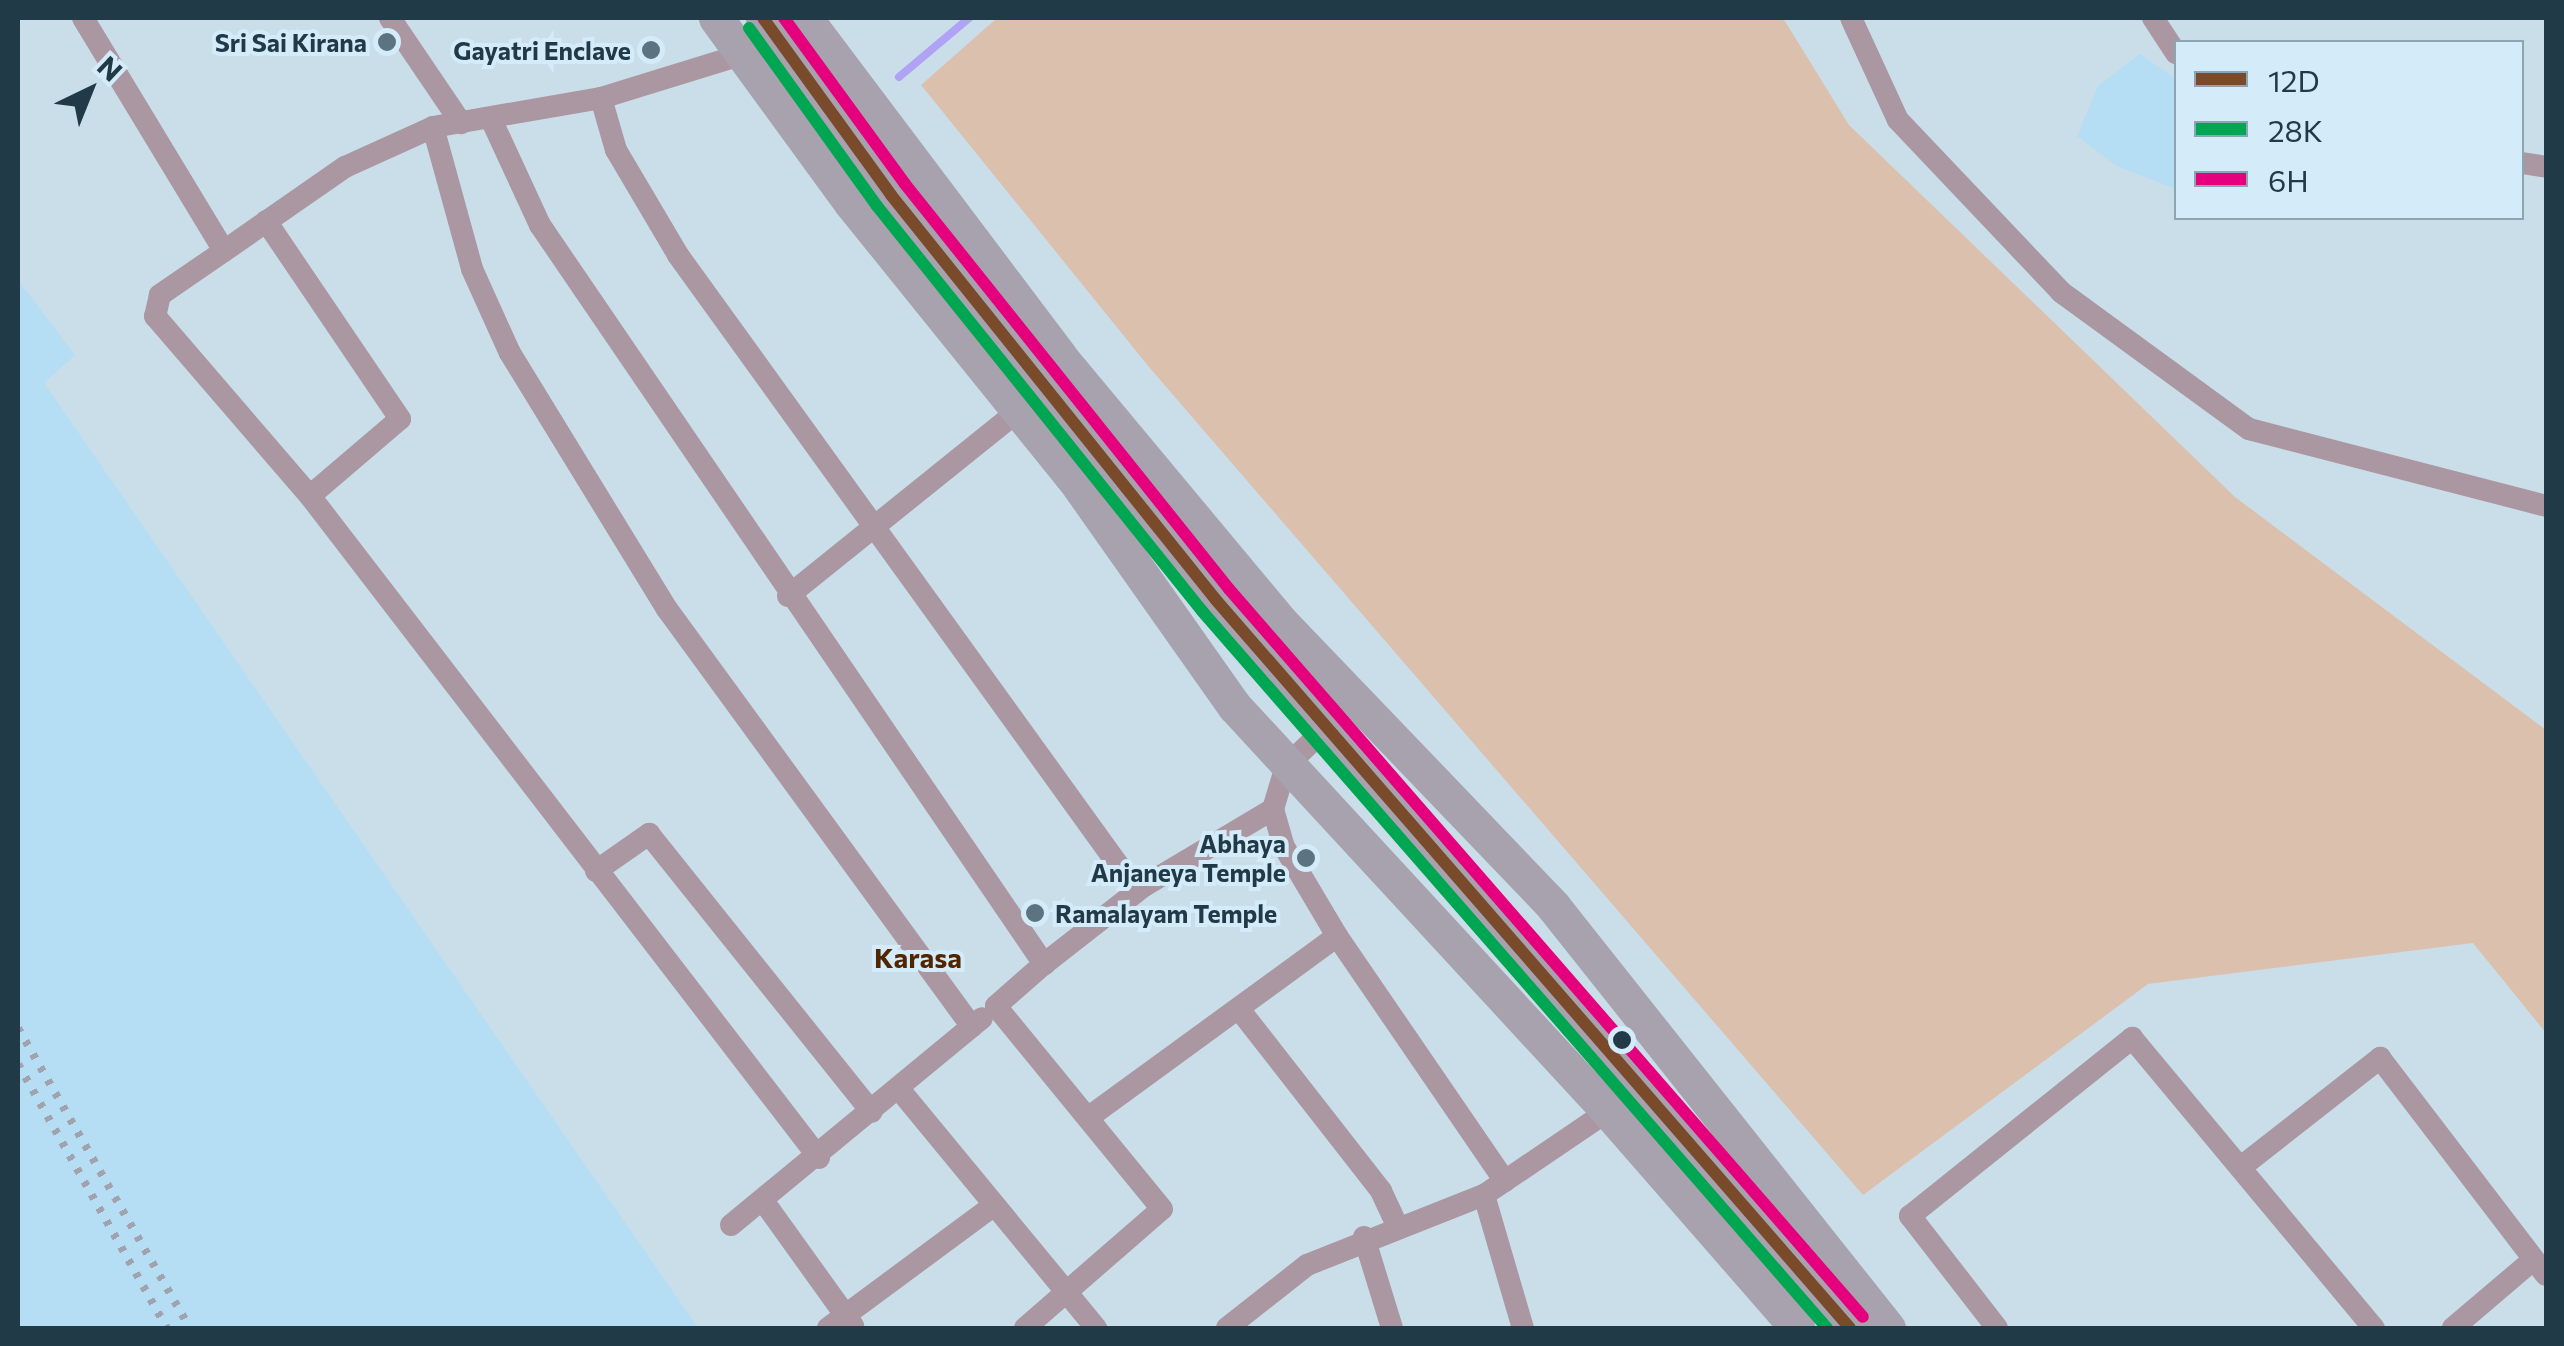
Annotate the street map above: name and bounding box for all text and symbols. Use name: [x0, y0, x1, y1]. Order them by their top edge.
place label: Sri Sai Kirana: [215, 27, 367, 57]
marker: Sri Sai Kirana: [376, 31, 398, 53]
place label: Gayatri Enclave: [453, 35, 631, 65]
marker: Gayatri Enclave: [640, 39, 662, 61]
north arrow: [40, 40, 140, 140]
legend: [2174, 40, 2524, 220]
text: N: [91, 48, 130, 88]
text: 12D: [2268, 61, 2320, 98]
text: 28K: [2268, 111, 2323, 148]
text: 6H: [2268, 161, 2309, 198]
place label: Abhaya Anjaneya Temple: [1091, 829, 1286, 888]
marker: Abhaya Anjaneya Temple: [1295, 847, 1317, 869]
place label: Ramalayam Temple: [1055, 898, 1277, 928]
marker: Ramalayam Temple: [1024, 902, 1046, 924]
district label: Karasa: [874, 940, 962, 974]
unlabelled marker: [1612, 1030, 1632, 1050]

